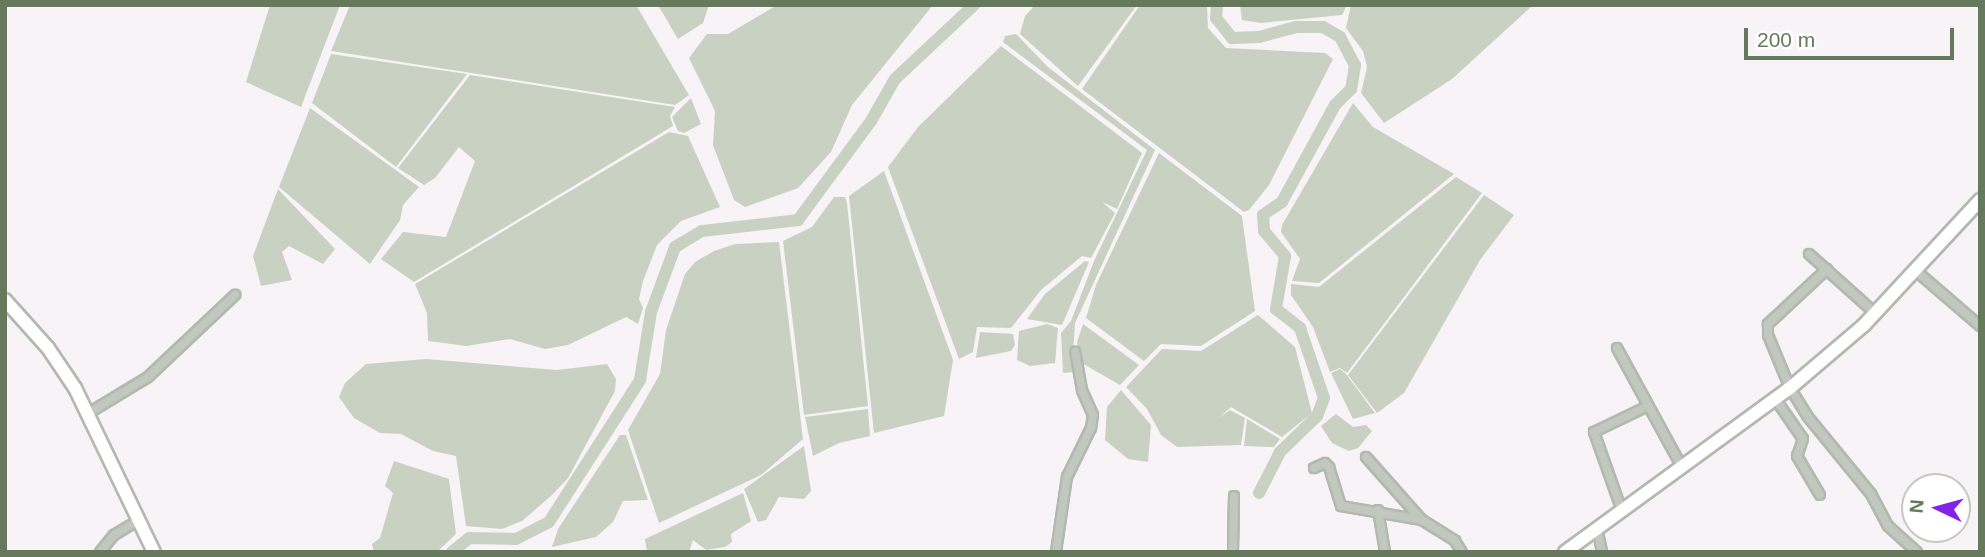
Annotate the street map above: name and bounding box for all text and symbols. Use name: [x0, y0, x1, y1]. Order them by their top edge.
scale bar: [1747, 14, 1957, 58]
text: 200 m: [1757, 28, 1815, 51]
north arrow: [1901, 473, 1971, 543]
text: N: [1906, 499, 1928, 514]

